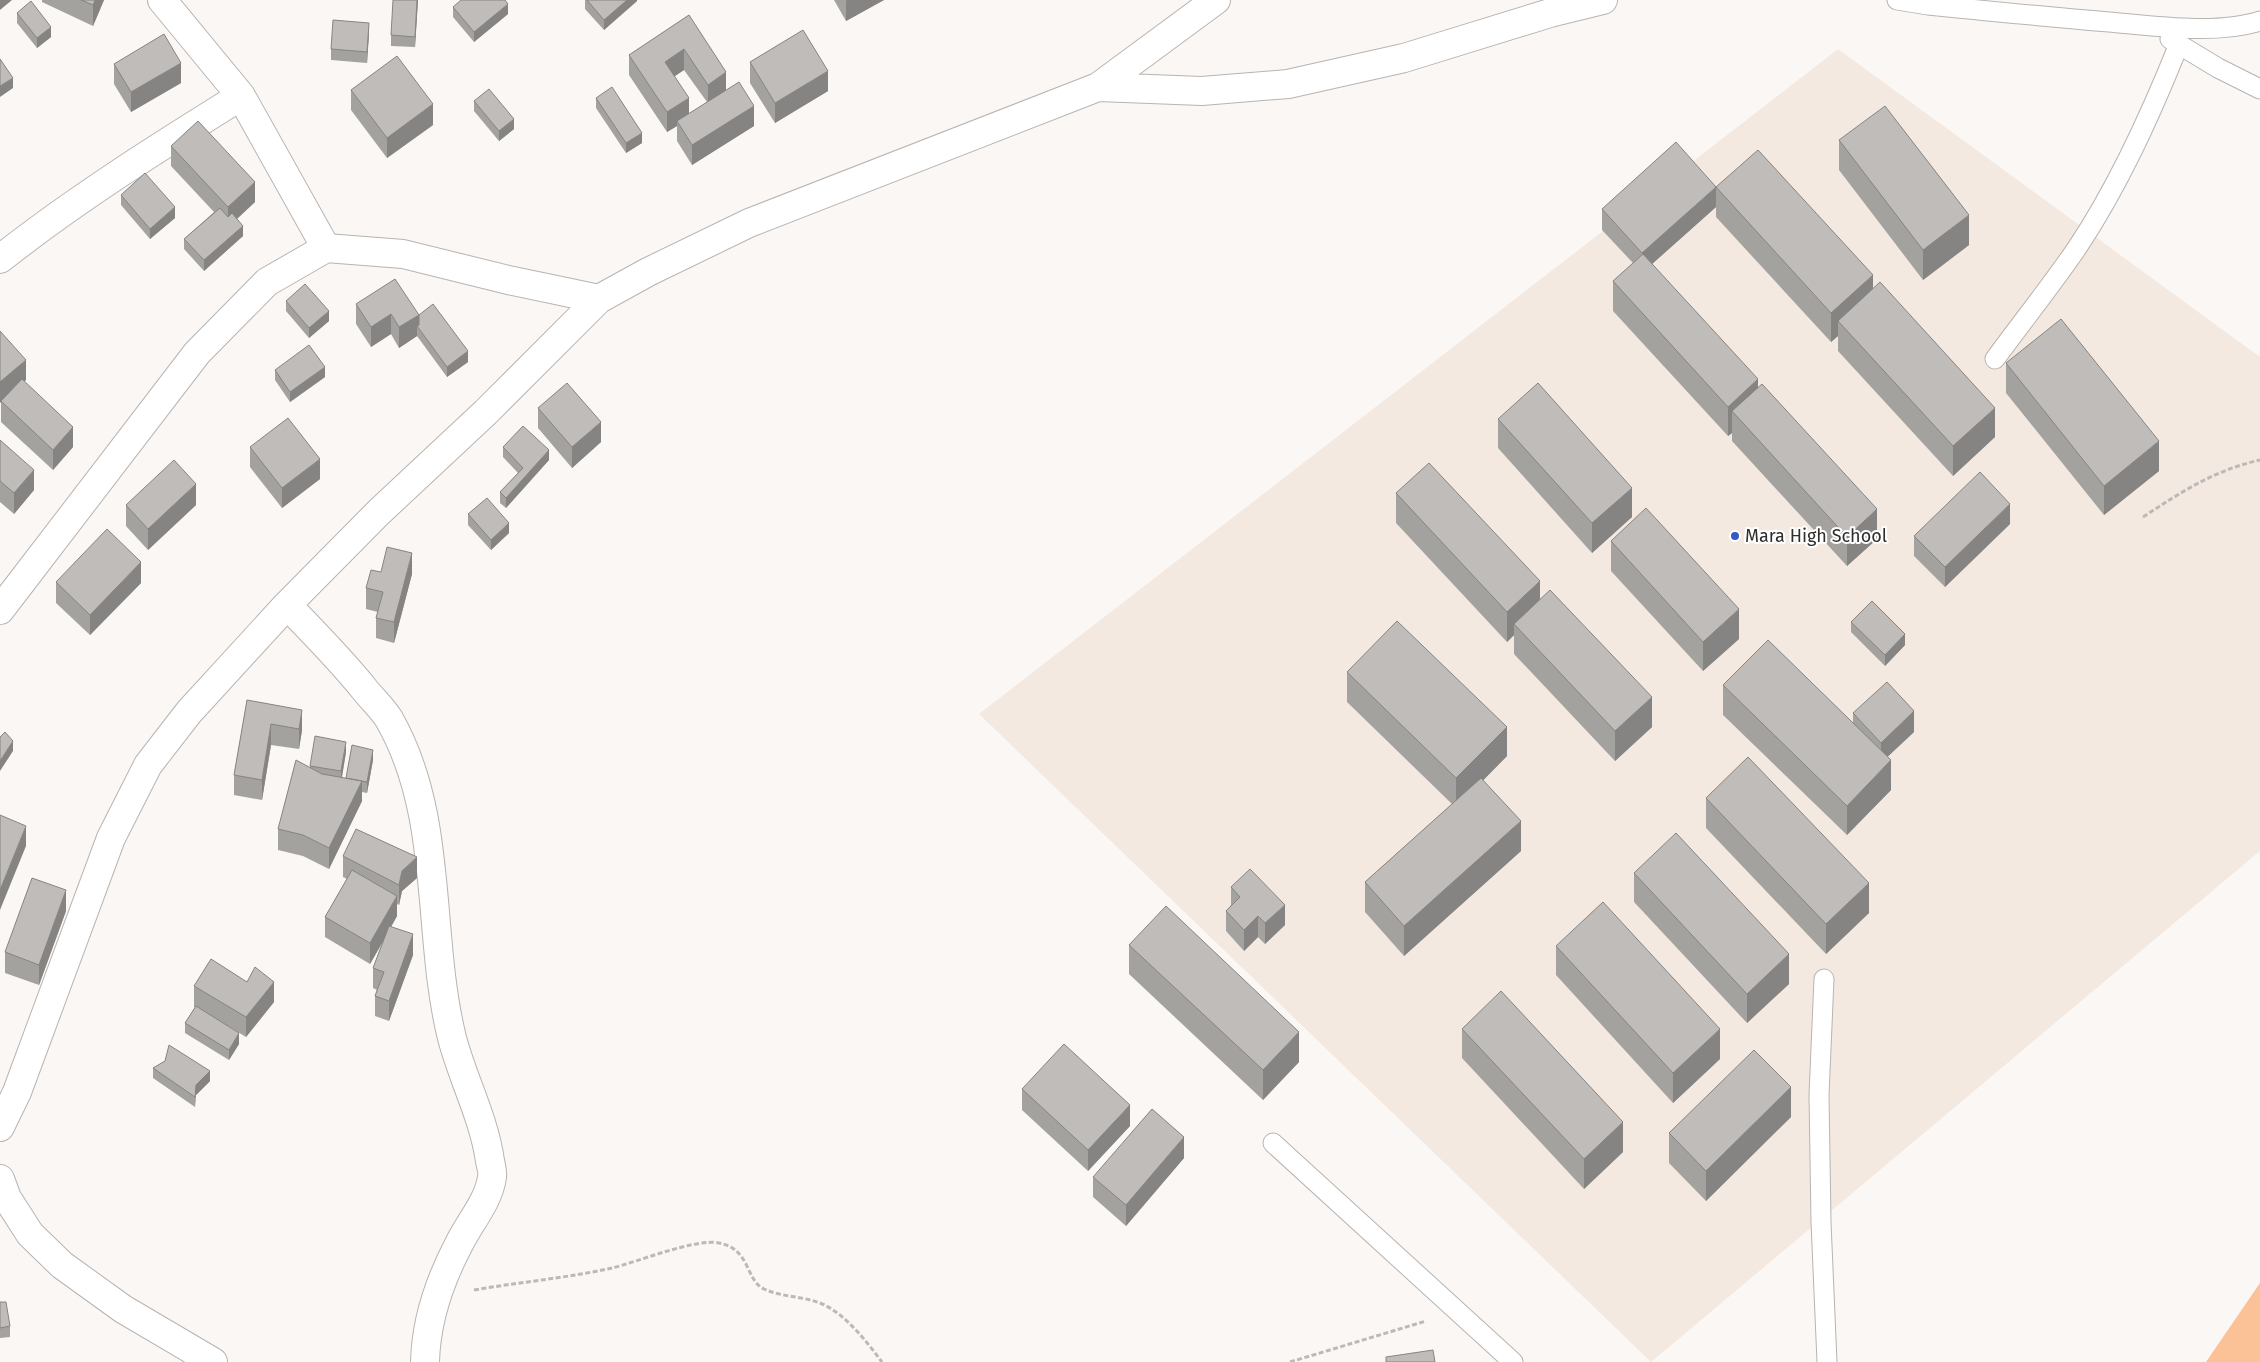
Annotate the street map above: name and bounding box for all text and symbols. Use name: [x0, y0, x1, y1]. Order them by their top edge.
place label: Mara High School: [1745, 525, 1887, 547]
marker: Mara High School: [1729, 530, 1741, 542]

